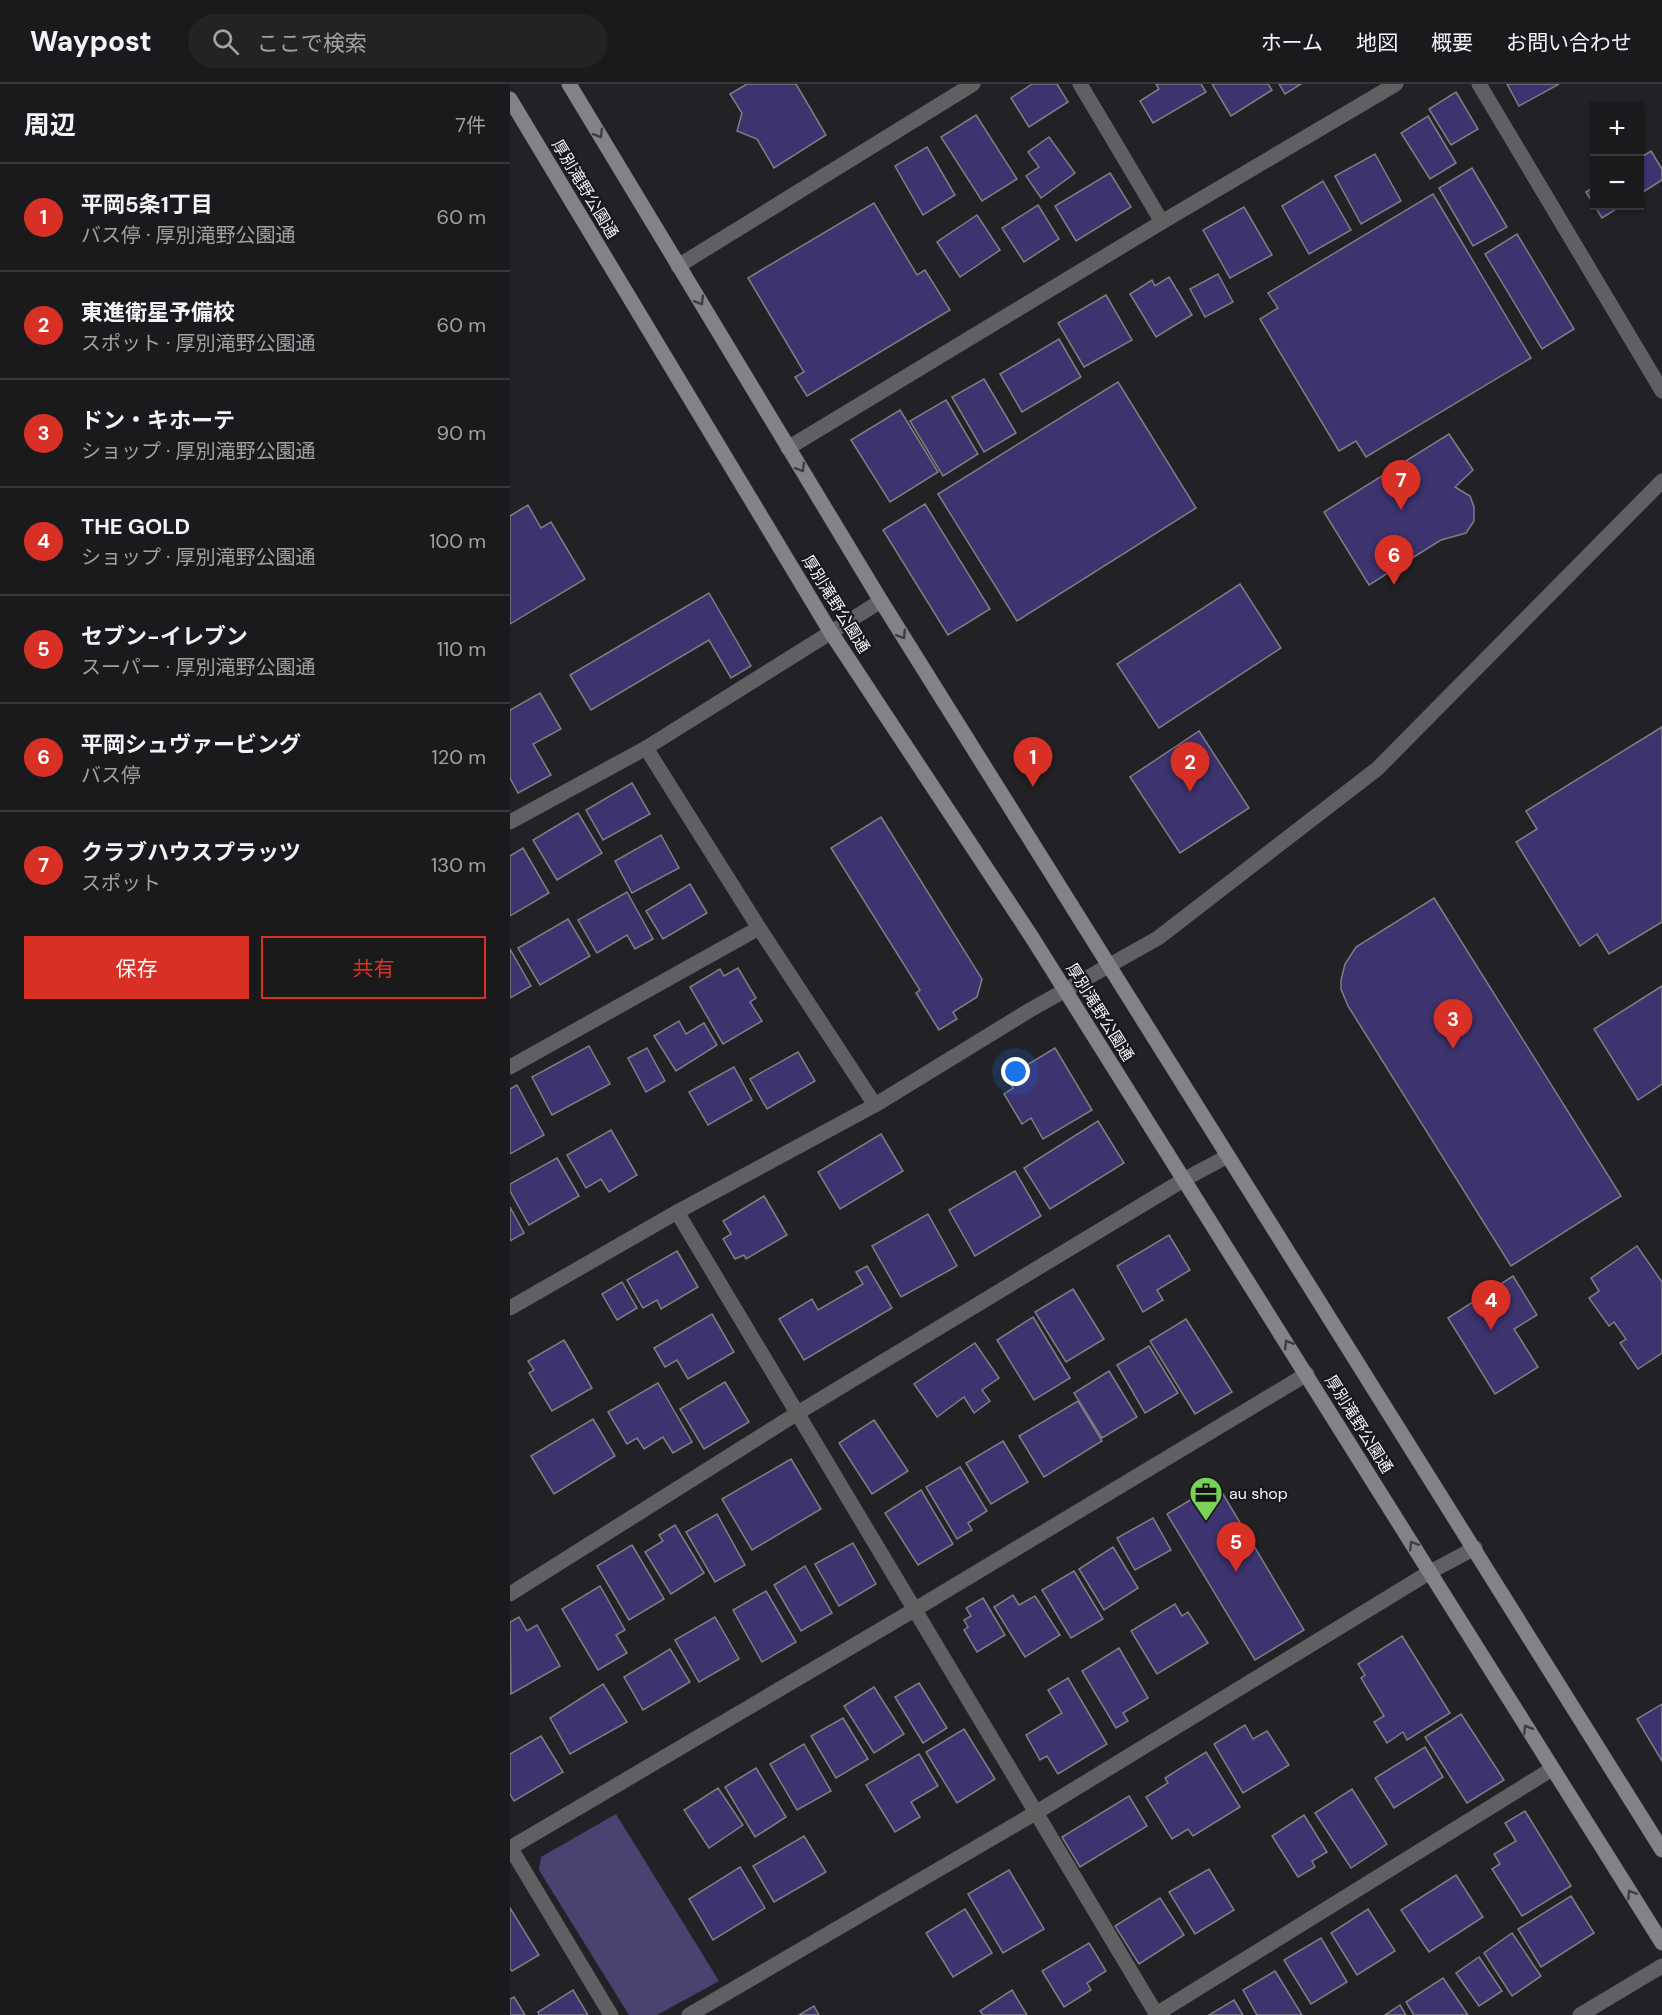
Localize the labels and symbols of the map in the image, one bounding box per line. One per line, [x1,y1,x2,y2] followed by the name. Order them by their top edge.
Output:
[592,128,604,138] one-way arrow
[547,136,623,242] street label: 厚別滝野公園通
[692,295,704,305] one-way arrow
[1382,460,1420,510] pin: 7
[793,462,805,472] one-way arrow
[1374,536,1414,585] pin: 6
[797,551,875,657] street label: 厚別滝野公園通
[895,629,907,639] one-way arrow
[1014,738,1052,787] pin: 1
[1170,742,1210,792] pin: 2
[1061,959,1139,1065] street label: 厚別滝野公園通
[1434,1000,1472,1049] pin: 3
[1001,1057,1030,1086] your location
[1472,1280,1510,1330] pin: 4
[1283,1340,1295,1350] one-way arrow
[1320,1371,1398,1477] street label: 厚別滝野公園通
[1188,1475,1224,1522] office icon: au shop
[1229,1483,1288,1504] place label: au shop
[1216,1522,1256,1572] pin: 5
[1409,1541,1421,1551] one-way arrow
[1522,1725,1534,1735] one-way arrow
[1626,1890,1638,1900] one-way arrow

